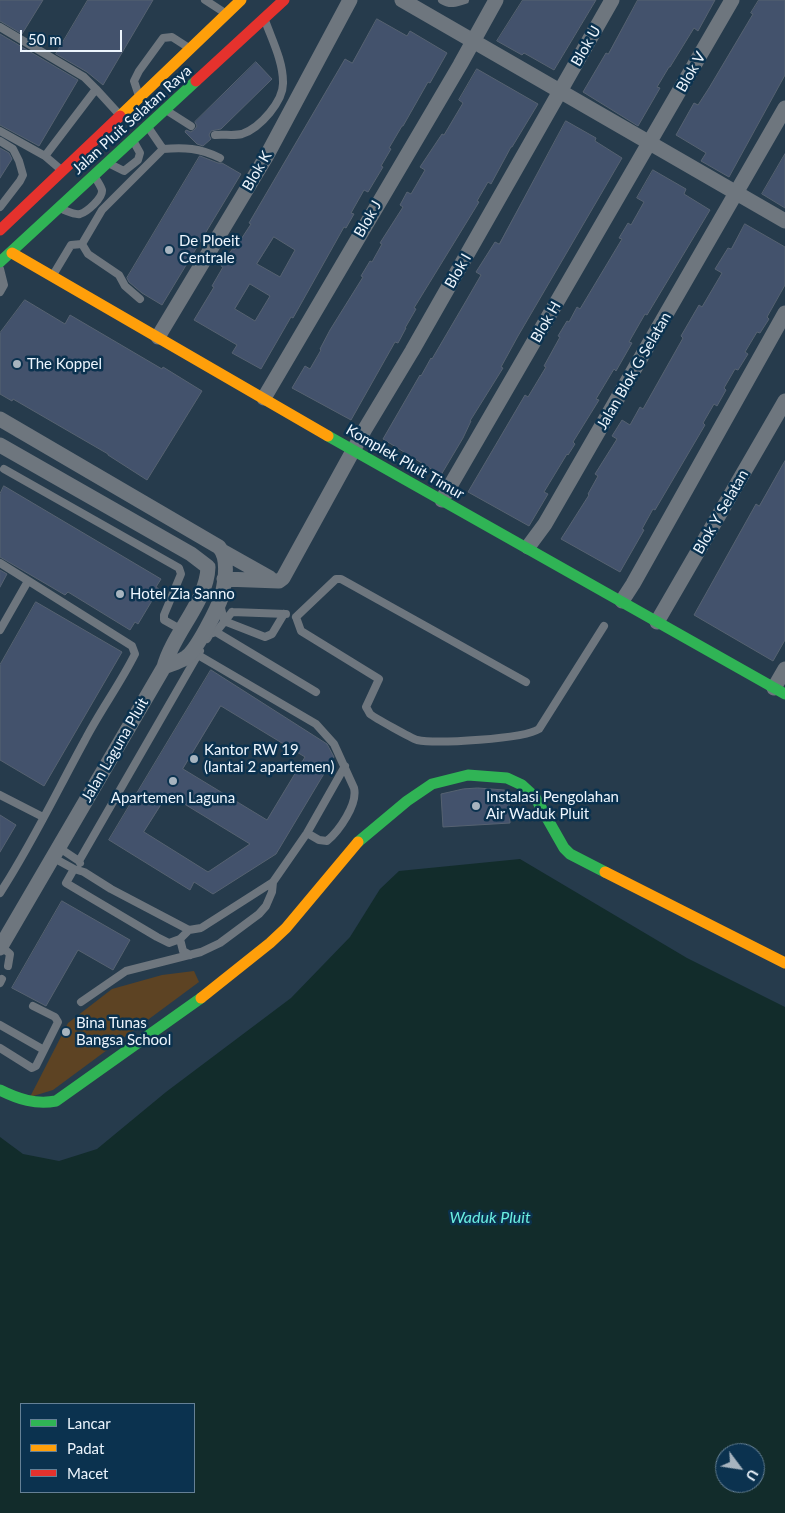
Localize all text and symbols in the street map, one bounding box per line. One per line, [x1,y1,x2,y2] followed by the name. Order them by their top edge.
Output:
[22,20,125,52] scale bar
[567,22,605,70] street label: Blok U
[28,30,62,48] text: 50 m
[672,49,710,95] street label: Blok V
[69,62,195,178] street label: Jalan Pluit Selatan Raya
[238,148,276,194] street label: Blok K
[350,197,386,241] street label: Blok J
[179,232,240,267] place label: De Ploeit Centrale
[163,244,175,256] marker: De Ploeit Centrale
[441,250,475,292] street label: Blok I
[527,298,565,346] street label: Blok H
[593,309,675,433] street label: Jalan Blok G Selatan
[27,355,102,373] place label: The Koppel
[11,358,23,370] marker: The Koppel
[343,421,467,503] street label: Komplek Pluit Timur
[690,467,752,557] street label: Blok Y Selatan
[130,585,235,603] place label: Hotel Zia Sanno
[114,588,126,600] marker: Hotel Zia Sanno
[78,695,152,805] street label: Jalan Laguna Pluit
[204,741,334,776] place label: Kantor RW 19 (lantai 2 apartemen)
[188,753,200,765] marker: Kantor RW 19 (lantai 2 apartemen)
[167,775,179,787] marker: Apartemen Laguna
[486,788,619,823] place label: Instalasi Pengolahan Air Waduk Pluit
[111,789,235,807] place label: Apartemen Laguna
[470,800,482,812] marker: Instalasi Pengolahan Air Waduk Pluit
[76,1014,171,1049] place label: Bina Tunas Bangsa School
[60,1026,72,1038] marker: Bina Tunas Bangsa School
[449,1208,531,1228] water label: Waduk Pluit
[20,1403,195,1493] legend
[67,1414,111,1432] text: Lancar
[67,1439,104,1457] text: Padat
[715,1443,765,1493] north arrow
[67,1464,108,1482] text: Macet
[742,1467,762,1484] text: U

